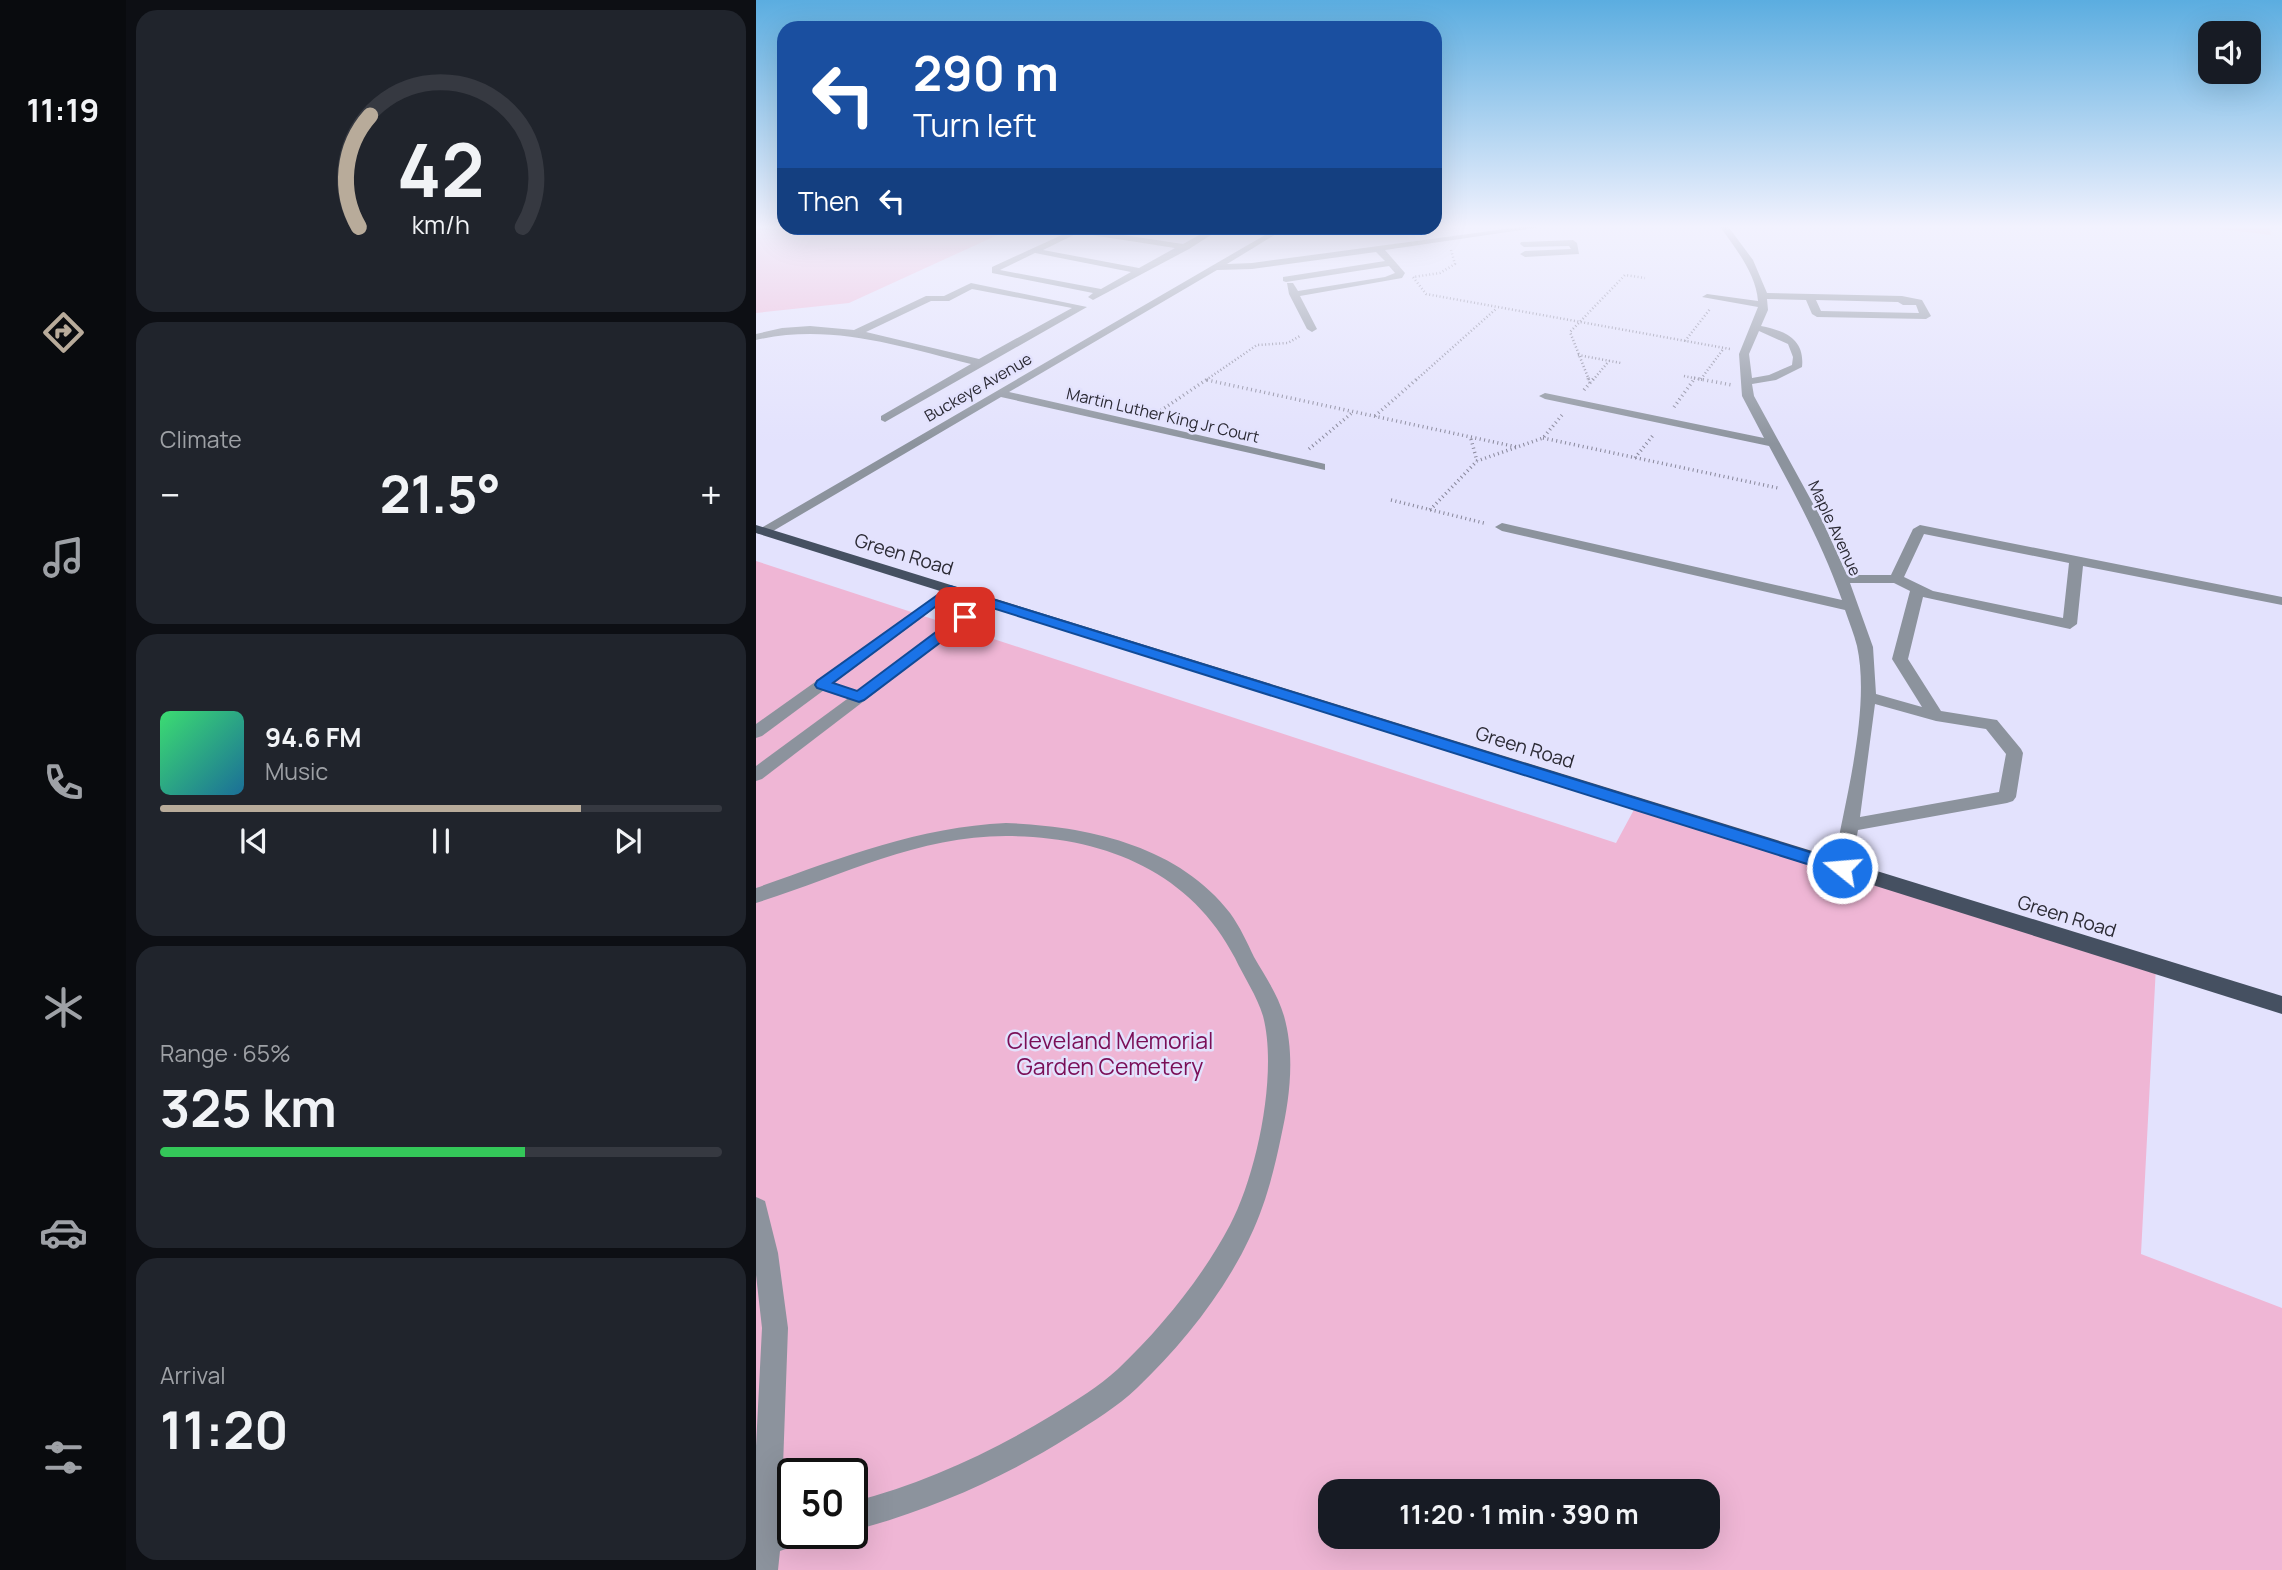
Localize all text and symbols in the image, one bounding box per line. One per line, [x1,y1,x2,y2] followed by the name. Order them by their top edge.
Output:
[2198,21,2261,84] map controls
[2198,21,2261,84] button: sound
[913,39,1059,106] text: 290 m
[798,49,889,140] icon: left
[27,88,99,132] text: 11:19
[913,103,1037,147] text: Turn left
[397,119,485,219] text: 42
[873,182,911,220] icon: left
[798,183,859,219] text: Then
[412,207,470,242] text: km/h
[39,308,88,357] icon: directions
[920,347,1036,427] street label: Buckeye Avenue
[1064,382,1262,448] street label: Martin Luther King Jr Court
[160,423,242,455] text: Climate
[380,458,501,529] text: 21.5°
[160,468,181,520] text: −
[700,468,722,520] text: +
[1803,477,1867,579] street label: Maple Avenue
[851,527,957,581] street label: Green Road
[39,533,88,582] icon: music
[935,587,995,647] pin
[946,598,984,636] icon: arrive
[265,719,362,755] text: 94.6 FM
[1472,720,1578,774] street label: Green Road
[265,755,328,787] text: Music
[39,758,88,807] icon: phone
[235,822,273,860] icon: previous
[422,822,460,860] icon: pause
[609,822,647,860] icon: next
[1805,831,1879,905] position arrow
[2014,889,2120,943] street label: Green Road
[39,983,88,1032] icon: climate
[1007,1024,1213,1082] park label: Cleveland Memorial Garden Cemetery
[160,1037,291,1069] text: Range · 65%
[160,1072,337,1143] text: 325 km
[39,1208,88,1257] icon: car
[160,1359,226,1391] text: Arrival
[160,1394,289,1465] text: 11:20
[39,1433,88,1482] icon: filters
[777,1458,868,1549] speed limit sign: 50
[1399,1496,1639,1532] text: 11:20 · 1 min · 390 m

